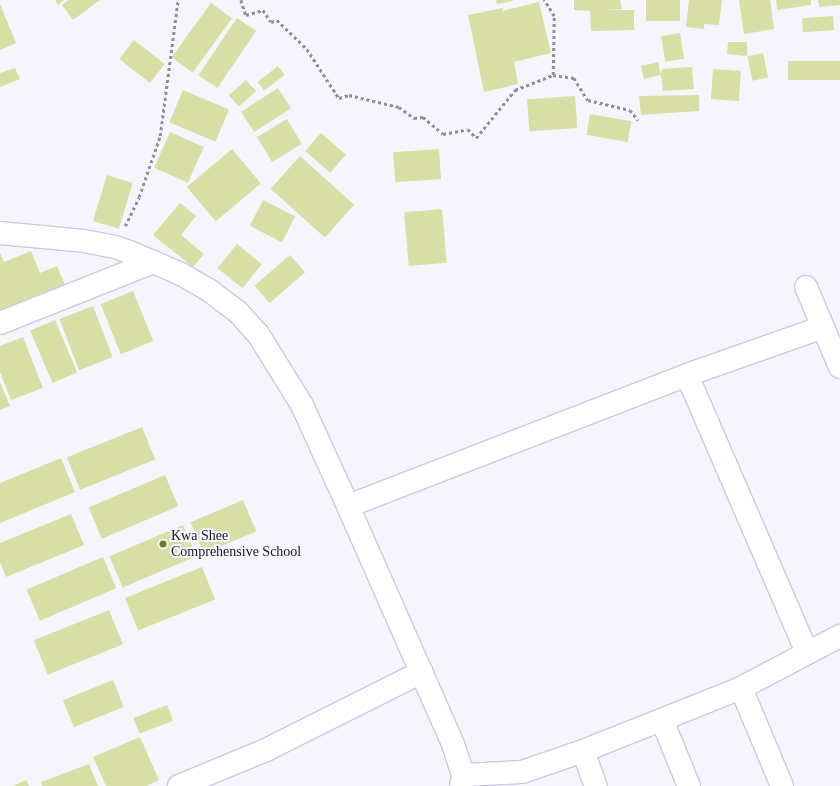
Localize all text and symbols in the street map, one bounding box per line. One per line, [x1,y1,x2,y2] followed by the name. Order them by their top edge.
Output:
[171,528,301,560] place label: Kwa Shee Comprehensive School
[158,539,168,549] marker: Kwa Shee Comprehensive School

